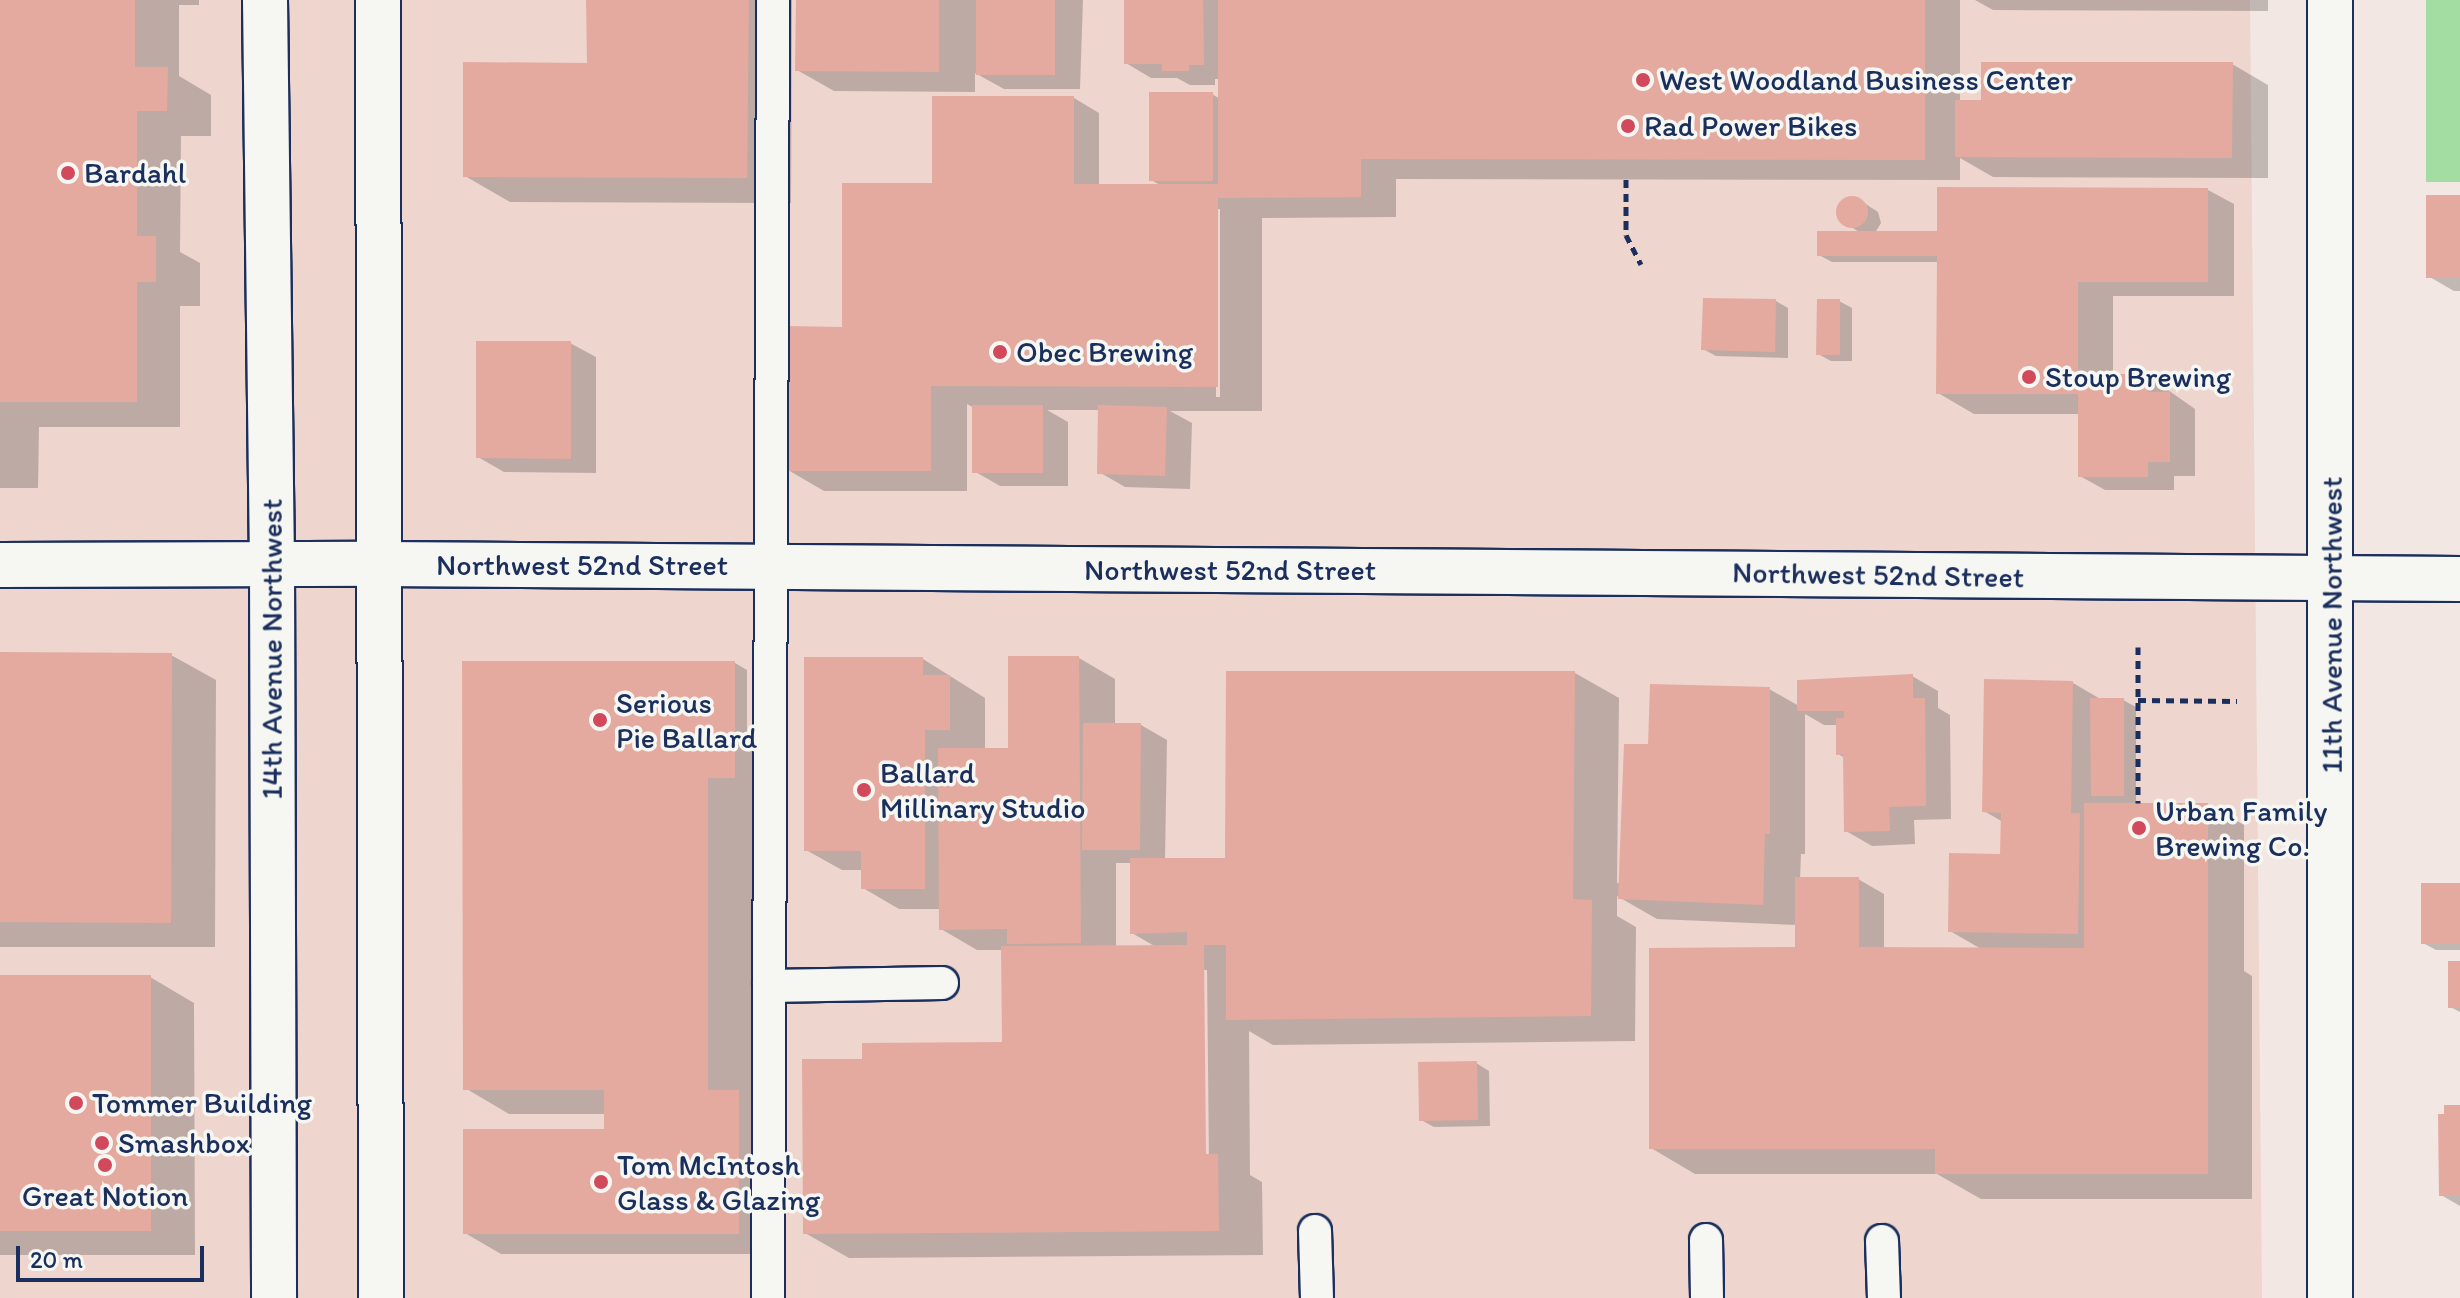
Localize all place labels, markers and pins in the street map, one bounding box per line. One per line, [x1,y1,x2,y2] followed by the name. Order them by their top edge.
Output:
[1659,62,2074,98] place label: West Woodland Business Center
[1634,71,1652,89] marker: West Woodland Business Center
[1644,108,1856,144] place label: Rad Power Bikes
[1619,117,1637,135] marker: Rad Power Bikes
[84,155,186,191] place label: Bardahl
[59,164,77,182] marker: Bardahl
[1016,334,1194,370] place label: Obec Brewing
[991,343,1009,361] marker: Obec Brewing
[2045,359,2233,395] place label: Stoup Brewing
[2020,368,2038,386] marker: Stoup Brewing
[616,685,757,756] place label: Serious Pie Ballard
[591,711,609,729] marker: Serious Pie Ballard
[880,755,1085,826] place label: Ballard Millinary Studio
[855,781,873,799] marker: Ballard Millinary Studio
[2155,793,2327,864] place label: Urban Family Brewing Co.
[2130,819,2148,837] marker: Urban Family Brewing Co.
[92,1085,312,1121] place label: Tommer Building
[67,1094,85,1112] marker: Tommer Building
[118,1125,250,1161] place label: Smashbox
[93,1134,111,1152] marker: Smashbox
[617,1147,820,1218] place label: Tom McIntosh Glass & Glazing
[96,1156,114,1174] marker: Great Notion
[592,1173,610,1191] marker: Tom McIntosh Glass & Glazing
[22,1178,188,1214] place label: Great Notion

